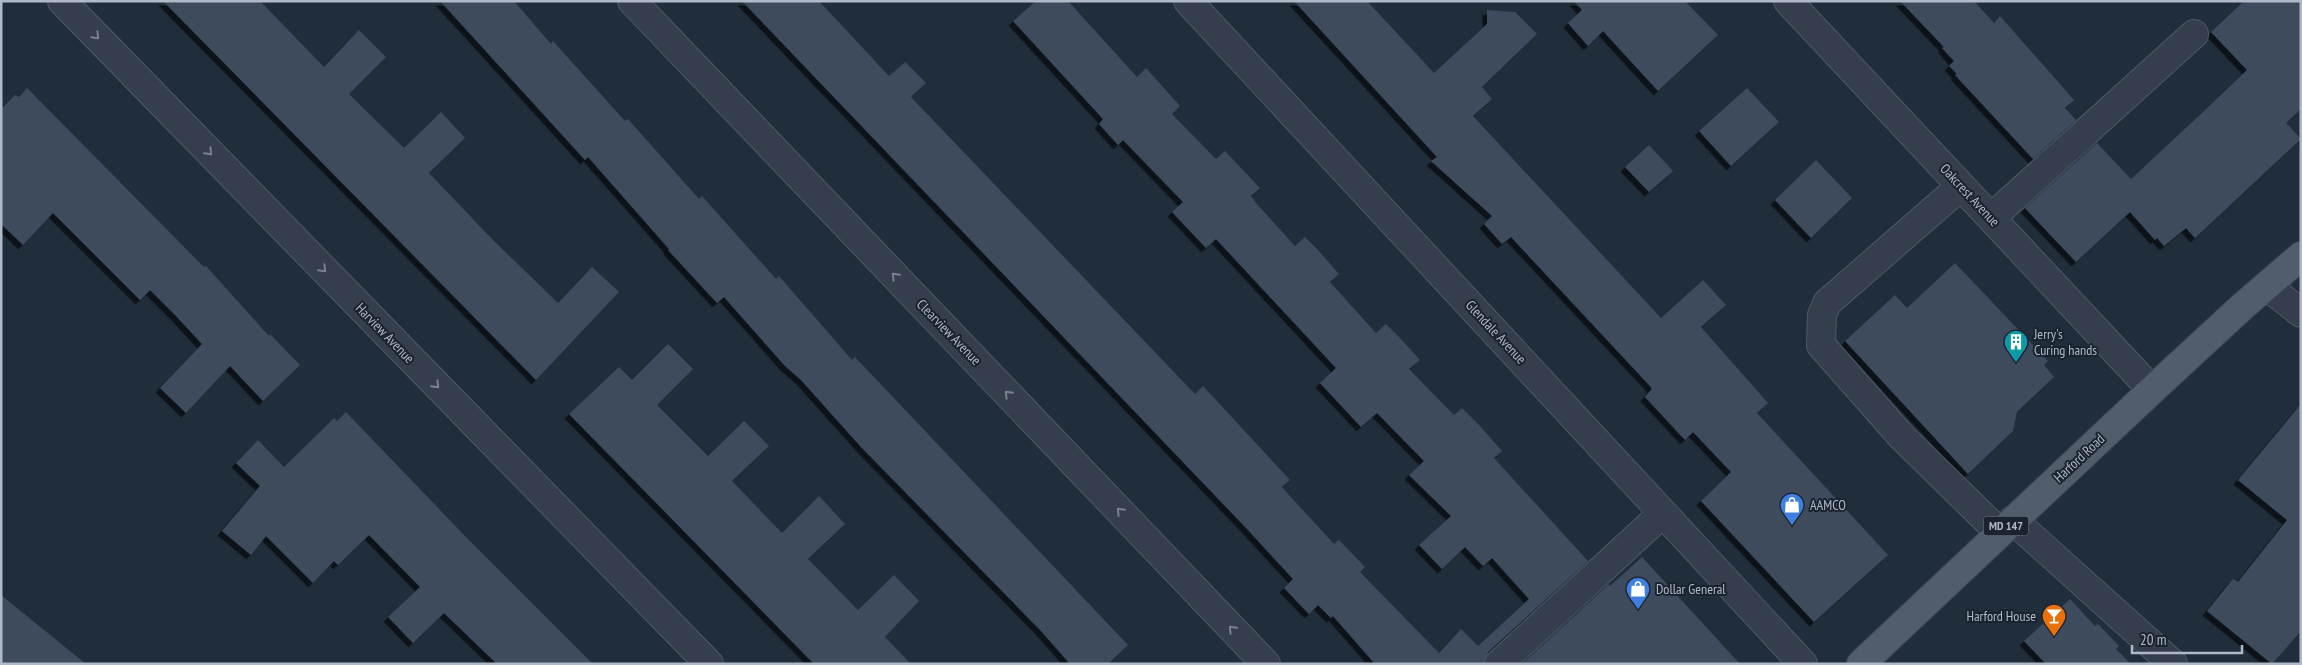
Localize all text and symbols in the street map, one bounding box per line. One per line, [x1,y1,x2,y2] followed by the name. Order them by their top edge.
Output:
[90,30,99,39] one-way arrow
[203,147,212,156] one-way arrow
[1936,160,2004,230] street label: Oakcrest Avenue
[317,263,326,272] one-way arrow
[892,273,901,282] one-way arrow
[913,295,985,369] street label: Clearview Avenue
[1462,296,1530,368] street label: Glendale Avenue
[352,299,418,367] street label: Harview Avenue
[2033,325,2097,359] place label: Jerry's Curing hands
[2003,329,2029,363] building icon: Jerry's Curing hands
[431,379,440,388] one-way arrow
[1004,390,1013,399] one-way arrow
[2050,430,2108,486] street label: Harford Road
[1779,492,1805,526] shop icon: AAMCO
[1810,496,1846,514] place label: AAMCO
[1117,508,1126,517] one-way arrow
[1984,516,2028,536] road number: MD 147
[1625,576,1651,610] shop icon: Dollar General
[1656,580,1726,598] place label: Dollar General
[2041,603,2067,637] bar icon: Harford House
[1967,607,2036,625] place label: Harford House
[2132,622,2242,654] scale bar
[1229,625,1238,634] one-way arrow
[2140,630,2166,649] text: 20 m

